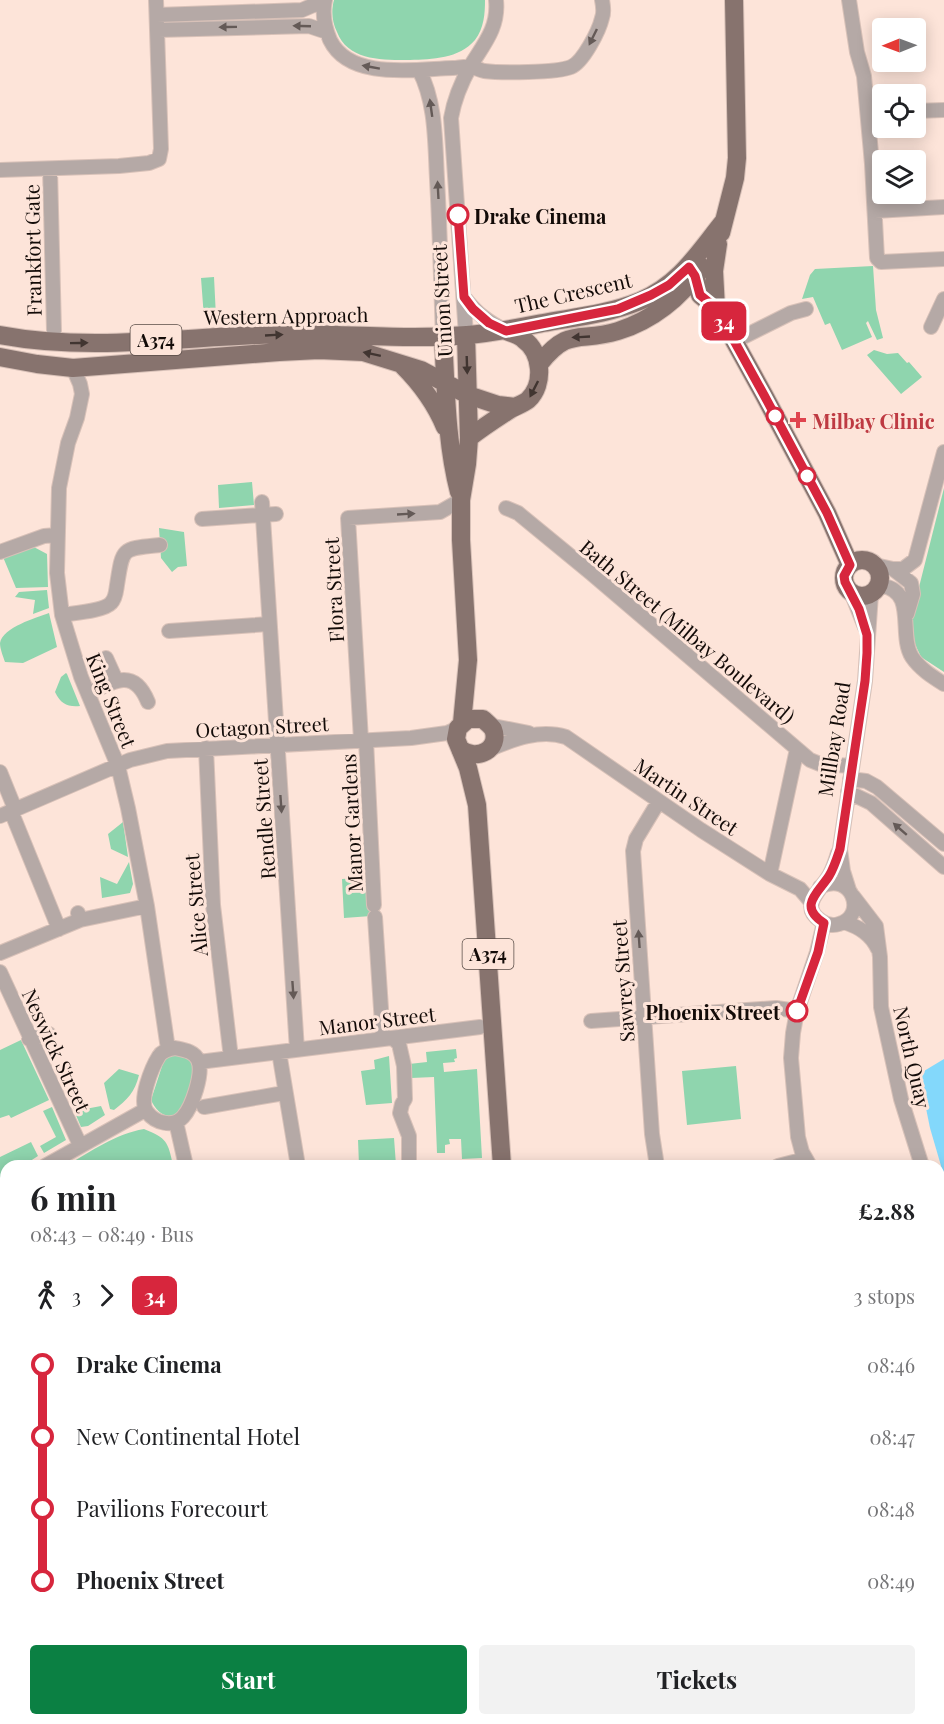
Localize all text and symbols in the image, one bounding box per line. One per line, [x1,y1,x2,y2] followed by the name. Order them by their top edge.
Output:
[872,18,926,72] north arrow
[872,18,926,204] map controls
[292,22,311,31] one-way arrow
[218,23,237,32] one-way arrow
[589,28,598,45] one-way arrow
[361,62,380,71] one-way arrow
[872,84,926,138] button: locate
[427,99,436,118] one-way arrow
[872,150,926,204] button: layers
[433,180,442,199] one-way arrow
[17,184,47,316] street label: Frankfort Gate
[474,202,607,229] place label: Drake Cinema
[447,204,469,226] marker: Drake Cinema
[425,243,457,358] street label: Union Street
[512,265,635,319] street label: The Crescent
[202,300,369,330] street label: Western Approach
[697,302,751,340] line badge: 34
[713,307,735,335] text: 34
[130,325,182,355] road number: A374
[264,330,283,339] one-way arrow
[572,332,591,341] one-way arrow
[69,338,88,348] one-way arrow
[362,349,381,358] one-way arrow
[462,355,471,374] one-way arrow
[529,380,539,398] one-way arrow
[766,407,784,425] unlabelled marker
[812,407,935,434] place label: Milbay Clinic
[789,411,807,429] marker: Milbay Clinic
[798,467,816,485] unlabelled marker
[397,510,416,519] one-way arrow
[575,533,801,729] street label: Bath Street (Milbay Boulevard)
[317,536,349,643] street label: Flora Street
[81,649,144,752] street label: King Street
[811,679,855,798] street label: Millbay Road
[195,709,330,743] street label: Octagon Street
[630,751,745,841] street label: Martin Street
[334,753,368,893] street label: Manor Gardens
[245,757,281,880] street label: Rendle Street
[277,794,286,813] one-way arrow
[893,823,908,836] one-way arrow
[177,852,213,958] street label: Alice Street
[604,918,640,1043] street label: Sawrey Street
[634,930,644,949] one-way arrow
[462,939,514,969] road number: A374
[288,981,298,1000] one-way arrow
[17,984,98,1117] street label: Neswick Street
[645,998,781,1025] place label: Phoenix Street
[317,999,438,1041] street label: Manor Street
[786,1000,808,1022] marker: Phoenix Street
[888,1003,938,1111] street label: North Quay
[30,1175,117,1219] text: 6 min
[858,1196,915,1226] text: £2.88
[30,1220,194,1247] text: 08:43 – 08:49 · Bus
[30,1279,63,1312] icon: walk
[90,1279,123,1312] icon: forward
[144,1281,165,1309] text: 34
[72,1282,81,1309] text: 3
[853,1282,915,1309] text: 3 stops
[76,1349,222,1379] text: Drake Cinema
[867,1351,915,1378] text: 08:46
[76,1421,300,1451] text: New Continental Hotel
[870,1423,915,1450] text: 08:47
[76,1493,268,1523] text: Pavilions Forecourt
[867,1495,915,1522] text: 08:48
[76,1565,224,1595] text: Phoenix Street
[867,1567,915,1594] text: 08:49
[30,1645,467,1714] button: Start
[479,1645,915,1714] button: Tickets

